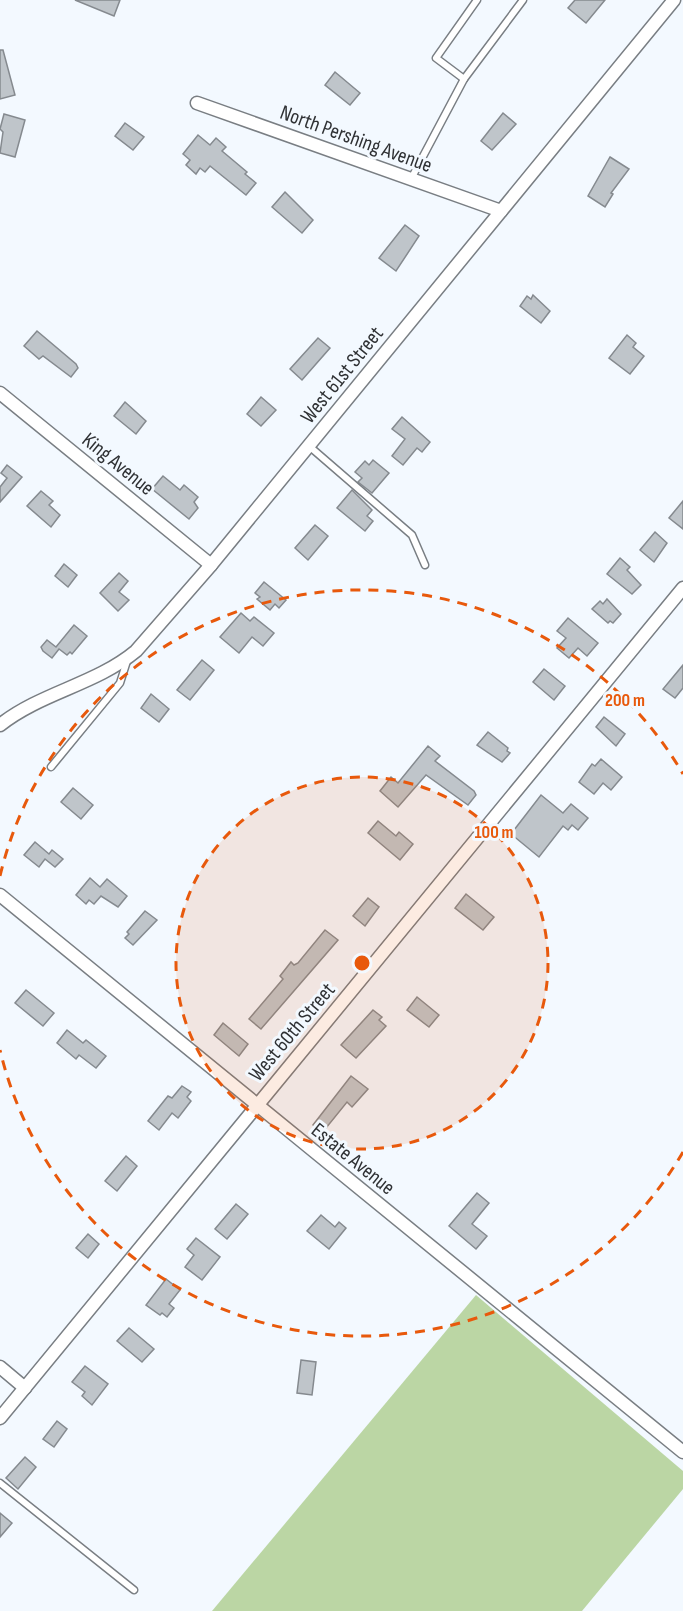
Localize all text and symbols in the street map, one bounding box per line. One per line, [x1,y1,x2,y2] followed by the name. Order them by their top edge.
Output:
[277,100,435,178] street label: North Pershing Avenue
[295,322,389,428] street label: West 61st Street
[77,427,159,501] street label: King Avenue
[605,690,645,711] text: 200 m
[475,822,514,843] text: 100 m
[352,953,372,973] centre of rings
[244,978,340,1086] street label: West 60th Street
[306,1118,400,1200] street label: Estate Avenue

